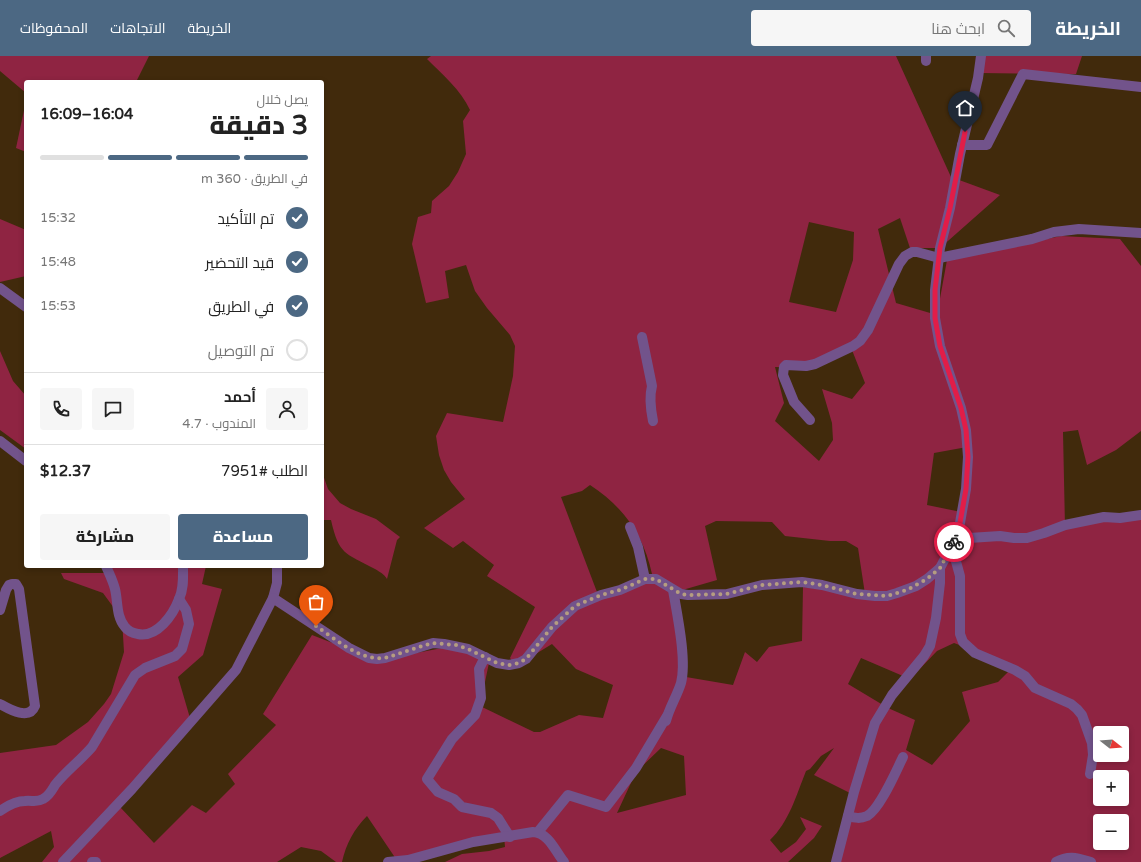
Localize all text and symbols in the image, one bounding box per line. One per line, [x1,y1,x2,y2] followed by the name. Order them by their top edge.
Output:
[751,10,1031,46] search box
[995,17,1017,39] icon: search
[1055,18,1121,40] text: الخريطة
[20,20,88,37] text: المحفوظات
[110,20,166,37] text: الاتجاهات
[188,20,231,37] text: الخريطة
[931,20,985,38] text: ابحث هنا
[948,91,982,132] pin
[256,92,308,108] text: يصل خلال
[954,97,976,119] icon: home
[40,105,133,123] text: 16:04–16:09
[209,110,308,141] text: 3 دقيقة
[201,171,308,187] text: في الطريق · 360 m
[286,207,308,229] icon: check
[40,210,76,226] text: 15:32
[217,210,274,228] text: تم التأكيد
[286,251,308,273] icon: check
[40,254,76,270] text: 15:48
[205,254,274,272] text: قيد التحضير
[286,295,308,317] icon: check
[40,298,76,314] text: 15:53
[208,298,274,316] text: في الطريق
[208,342,274,360] text: تم التوصيل
[40,388,82,430] button: phone
[92,388,134,430] button: chat
[224,388,256,406] text: أحمد
[266,388,308,430] button: person
[182,416,256,432] text: المندوب · 4.7
[40,462,91,480] text: $12.37
[221,462,308,480] text: الطلب #7951
[40,514,170,560] button: مشاركة
[178,514,308,560] button: مساعدة
[934,522,974,562] courier
[943,531,965,553] icon: bike
[299,585,333,626] pin
[305,591,327,613] icon: bag
[1093,726,1129,762] north arrow
[1093,726,1129,850] map controls
[1093,770,1129,806] button: +
[1093,814,1129,850] button: −

